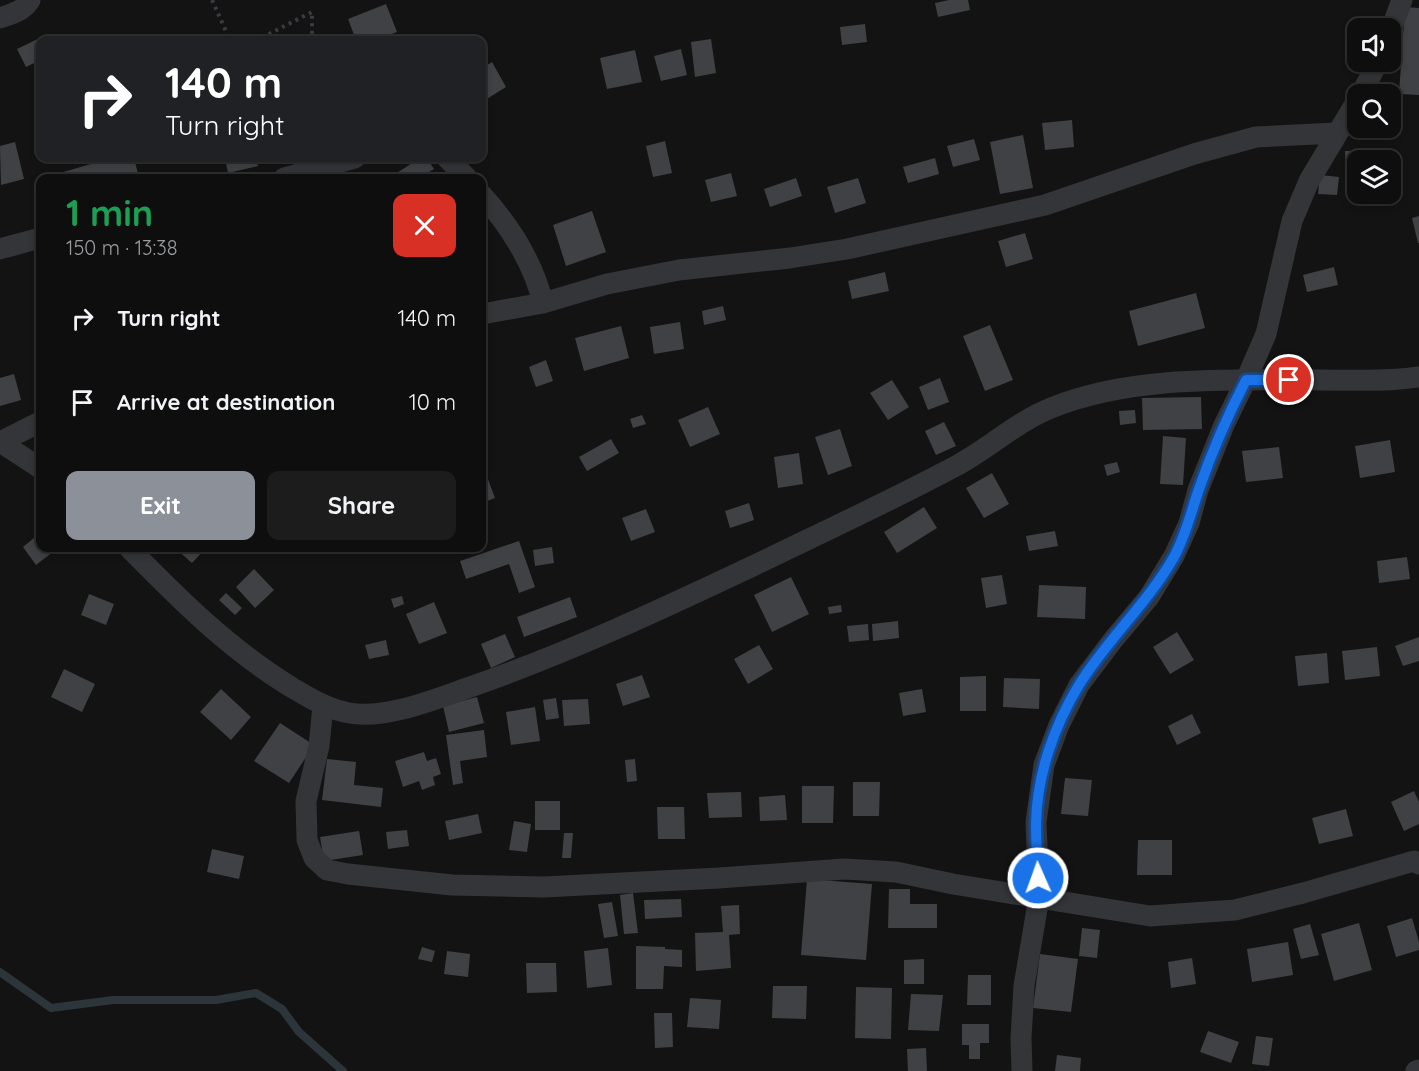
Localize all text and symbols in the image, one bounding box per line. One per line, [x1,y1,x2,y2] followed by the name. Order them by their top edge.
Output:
[1347,18,1401,204] map controls
[1347,18,1401,72] button: sound
[165,56,282,109] text: 140 m
[66,60,144,138] icon: right
[1347,84,1401,138] button: search
[165,108,284,142] text: Turn right
[1347,150,1401,204] button: layers
[66,190,153,235] text: 1 min
[393,194,456,257] button: close
[66,235,178,260] text: 150 m · 13:38
[66,302,99,335] icon: right
[117,304,221,332] text: Turn right
[397,304,456,332] text: 140 m
[1263,354,1314,405] pin
[1272,363,1305,396] icon: arrive
[66,386,99,419] icon: arrive
[117,388,335,416] text: Arrive at destination
[409,388,456,416] text: 10 m
[66,471,255,540] button: Exit
[267,471,456,540] button: Share
[1006,846,1070,910] position arrow

